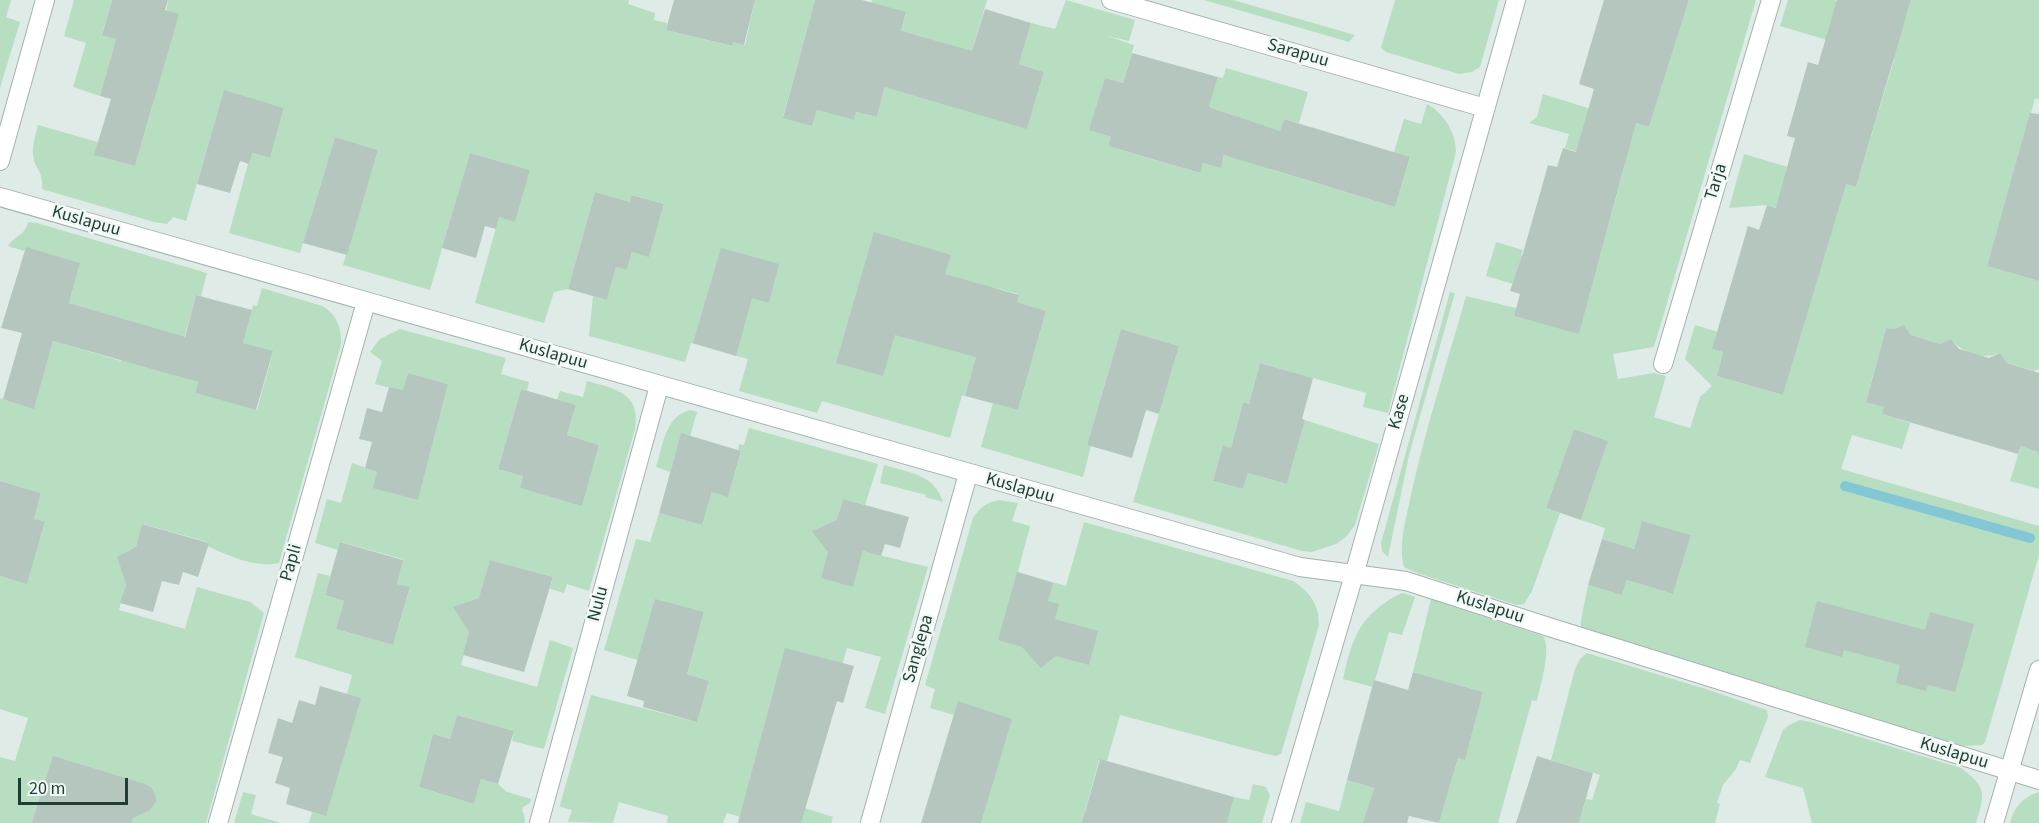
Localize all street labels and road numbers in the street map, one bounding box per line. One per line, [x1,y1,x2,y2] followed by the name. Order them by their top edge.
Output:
[1265,35,1331,73] street label: Sarapuu
[1701,161,1733,203] street label: Tarja
[49,202,123,242] street label: Kuslapuu
[516,335,590,375] street label: Kuslapuu
[1385,392,1415,432] street label: Kase
[983,469,1057,509] street label: Kuslapuu
[276,542,308,584] street label: Papli
[584,584,614,624] street label: Nulu
[1453,587,1527,629] street label: Kuslapuu
[899,612,939,686] street label: Sanglepa
[1917,733,1991,775] street label: Kuslapuu

